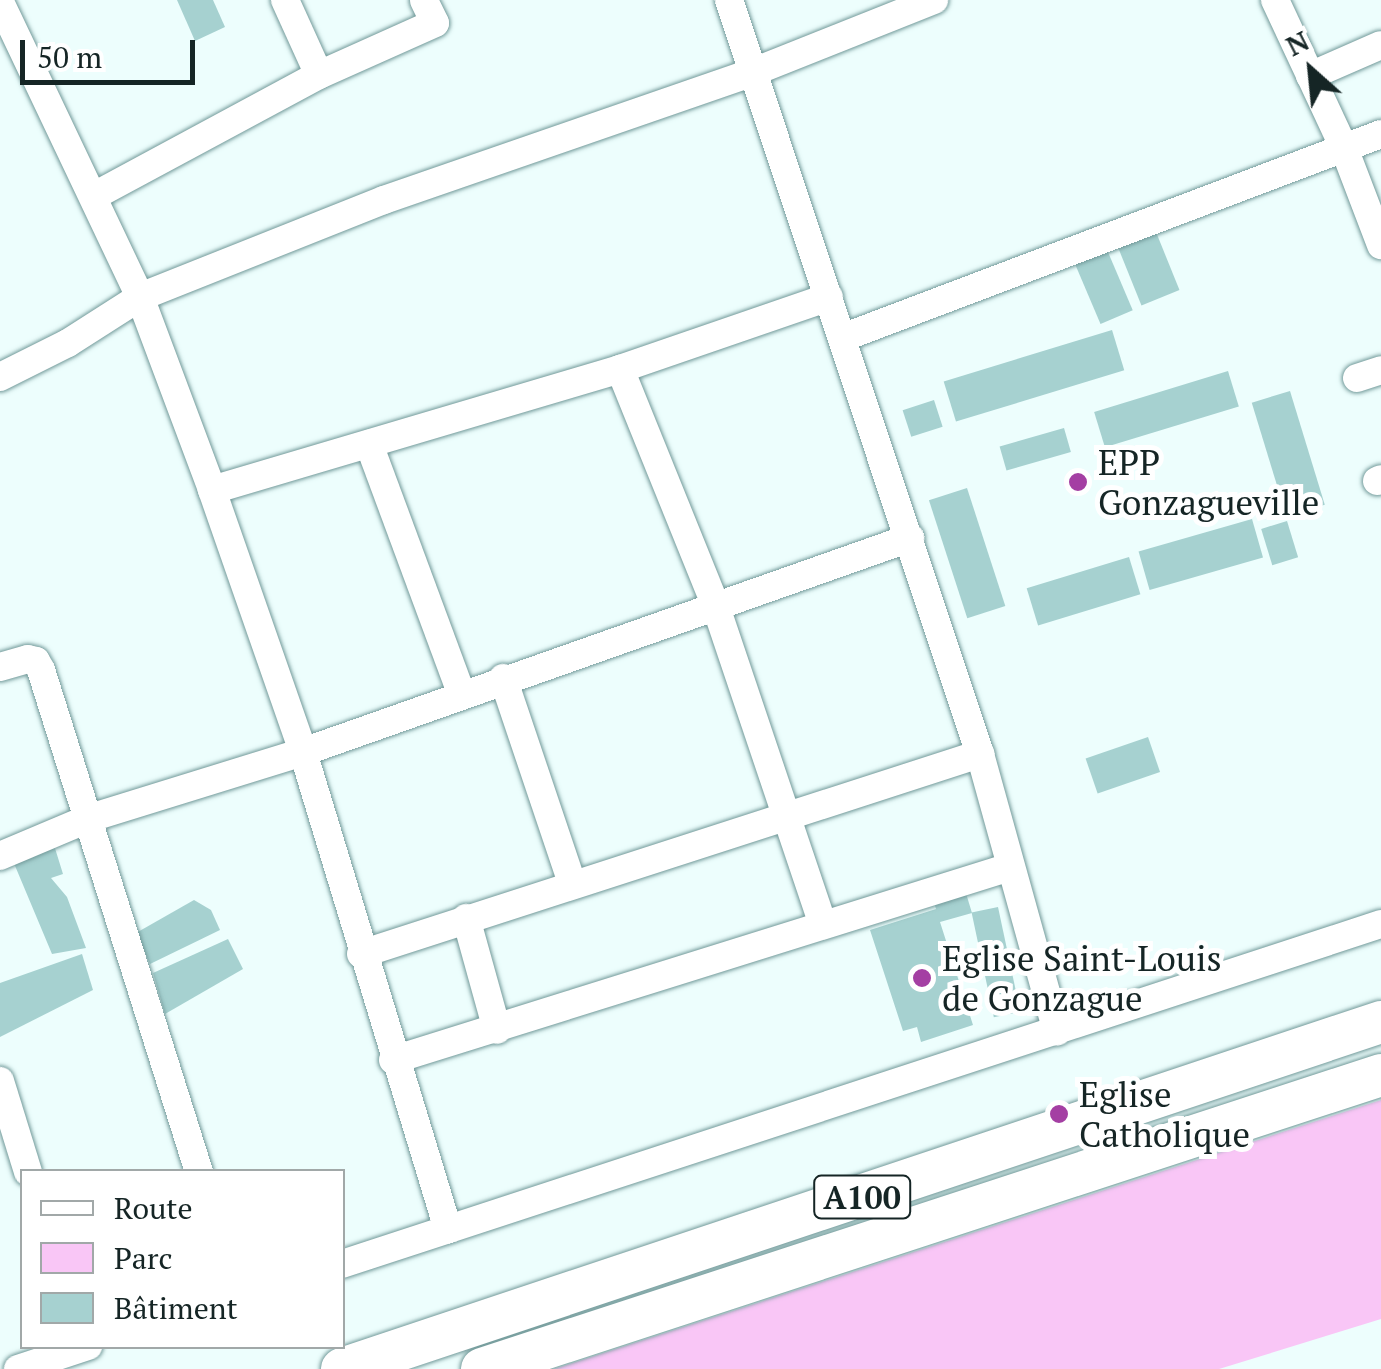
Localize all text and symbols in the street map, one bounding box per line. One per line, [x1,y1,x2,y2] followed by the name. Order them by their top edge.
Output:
[25,20,200,82] scale bar
[1261,20,1361,120] north arrow
[1279,22,1315,64] text: N
[37,37,102,77] text: 50 m
[1098,441,1319,523] place label: EPP Gonzagueville
[1067,471,1089,493] marker: EPP Gonzagueville
[942,937,1222,1019] place label: Eglise Saint-Louis de Gonzague
[911,967,933,989] marker: Eglise Saint-Louis de Gonzague
[1079,1073,1250,1155] place label: Eglise Catholique
[1048,1103,1070,1125] marker: Eglise Catholique
[20,1169,345,1349] legend
[812,1170,912,1224] road number: A100
[114,1188,193,1228] text: Route
[114,1238,173,1278] text: Parc
[114,1288,238,1328] text: Bâtiment

